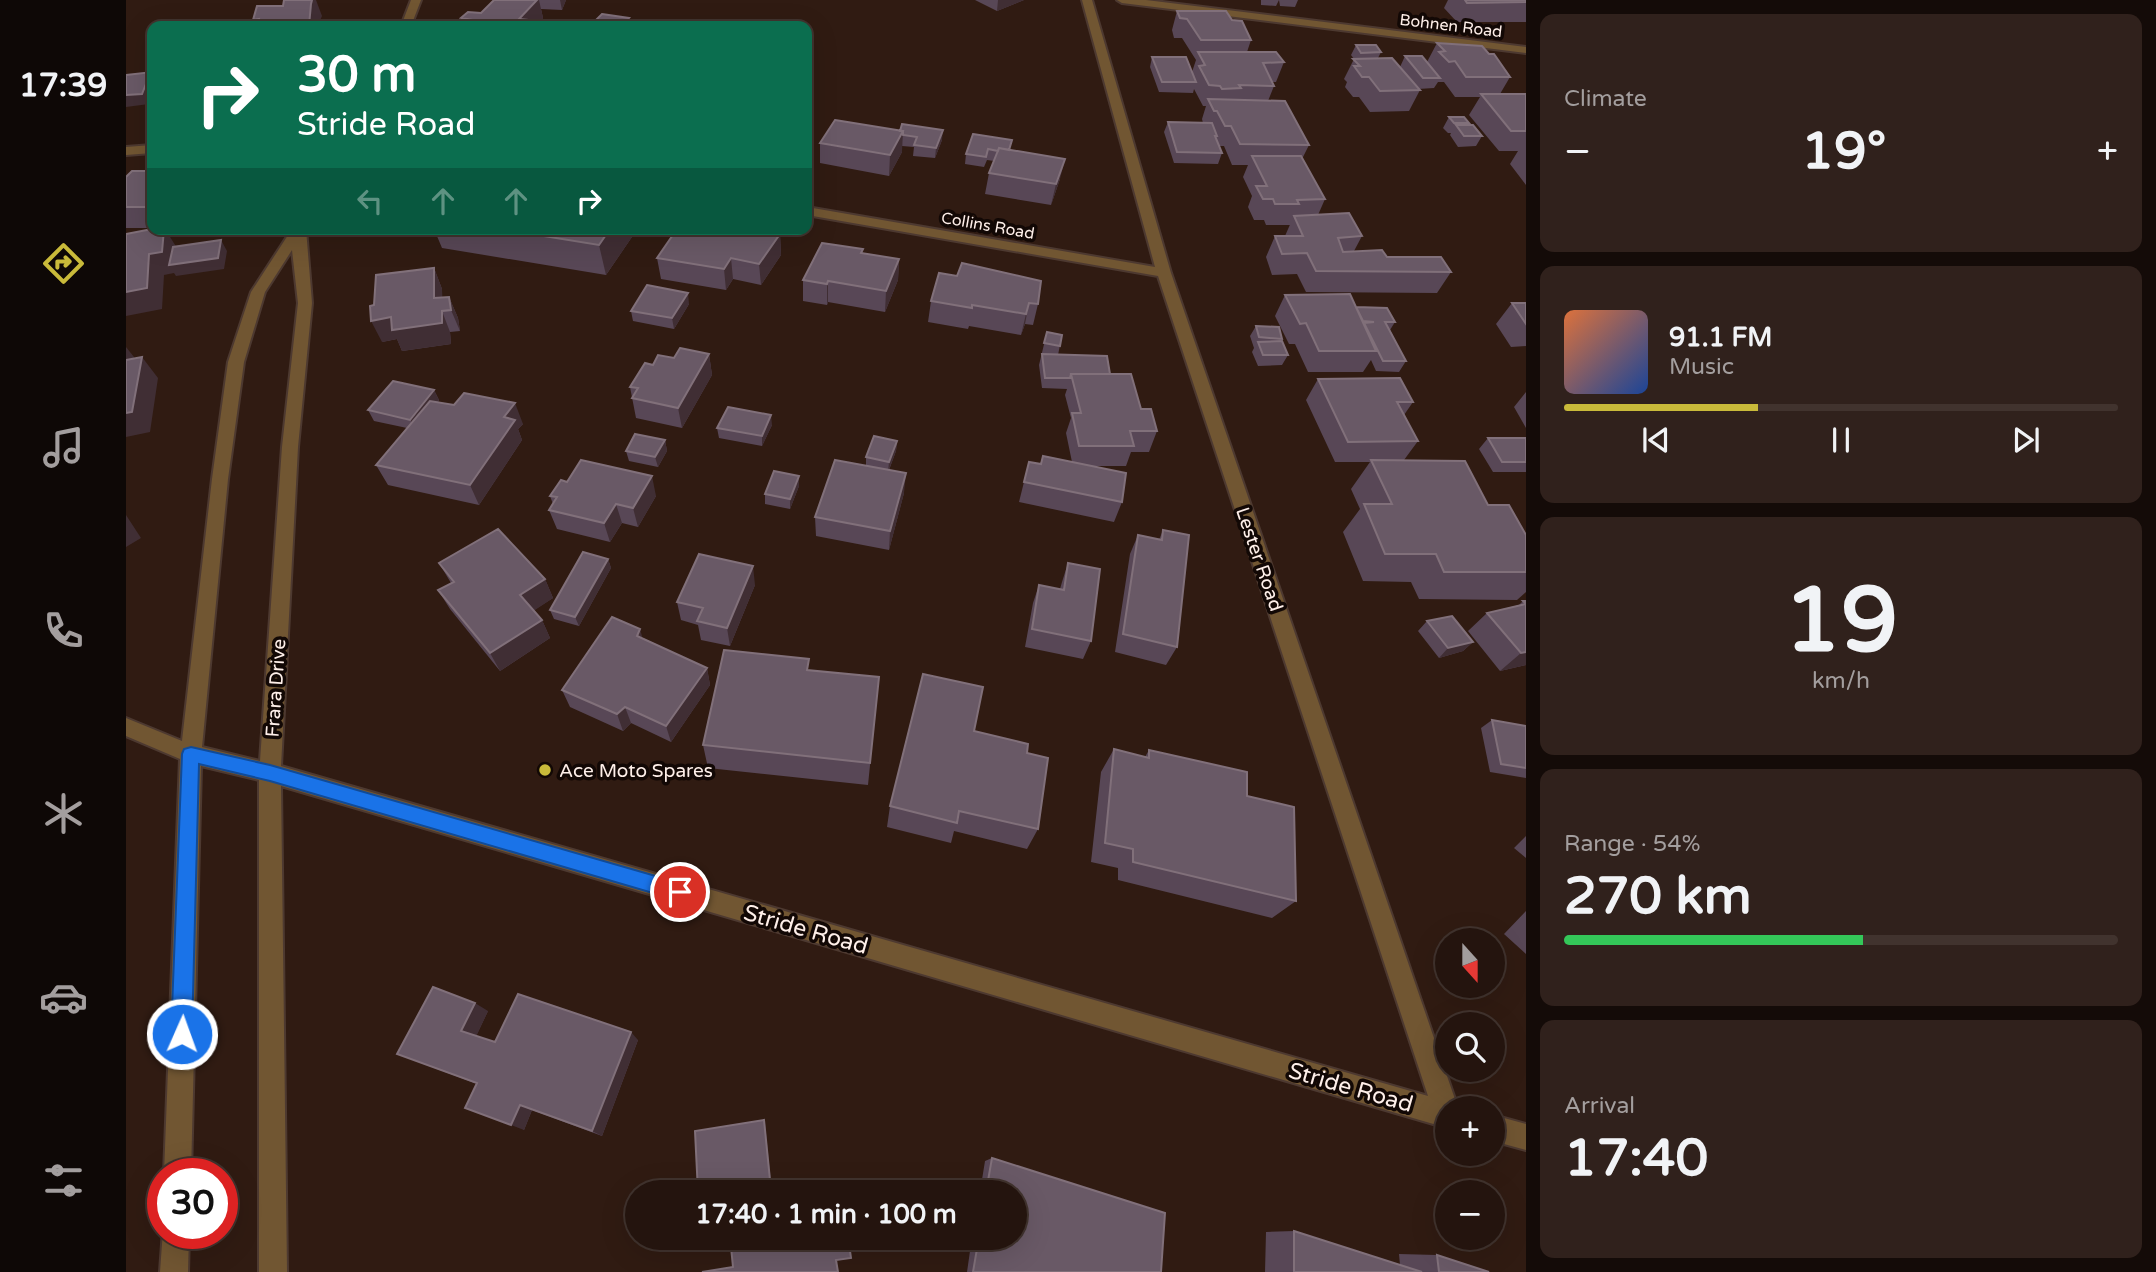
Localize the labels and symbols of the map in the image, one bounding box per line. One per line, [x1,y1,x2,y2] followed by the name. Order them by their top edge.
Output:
[1398,10,1503,42] street label: Bohnen Road
[940,208,1036,244] street label: Collins Road
[1231,504,1287,614] street label: Lester Road
[262,638,290,738] street label: Frara Drive
[559,760,713,782] place label: Ace Moto Spares
[537,762,553,778] marker: Ace Moto Spares
[650,862,710,922] pin
[740,899,871,961] street label: Stride Road
[1435,928,1505,998] north arrow
[145,997,219,1071] position arrow
[1285,1057,1416,1119] street label: Stride Road
[147,1158,238,1249] speed limit sign: 30

